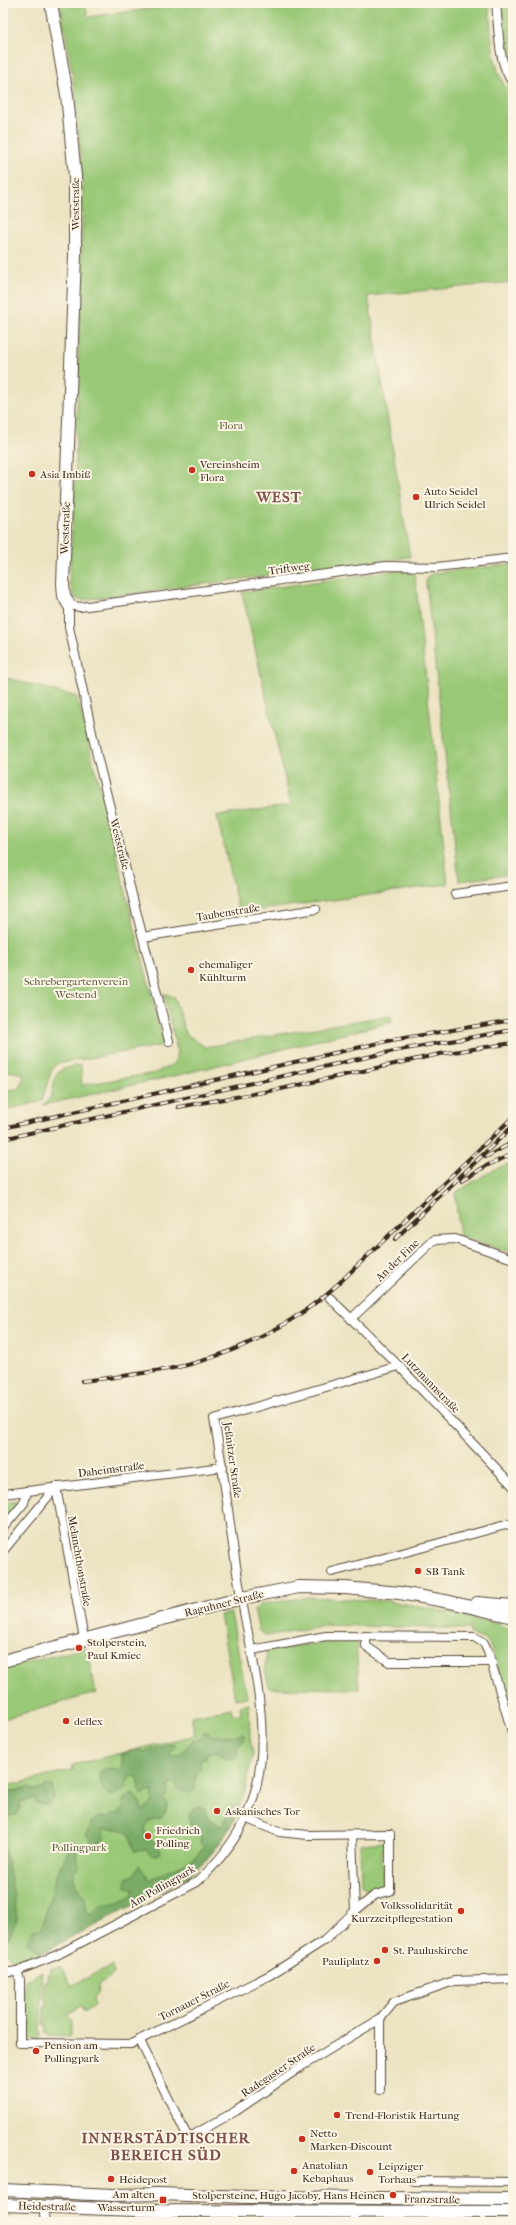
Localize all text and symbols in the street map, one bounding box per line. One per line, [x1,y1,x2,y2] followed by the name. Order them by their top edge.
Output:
[69,177,82,231] street label: Weststraße
[219,419,244,432] park label: Flora
[199,458,260,484] place label: Vereinsheim Flora
[187,465,197,475] marker: Vereinsheim Flora
[39,468,90,481] place label: Asia Imbiß
[27,469,37,479] marker: Asia Imbiß
[423,485,486,511] place label: Auto Seidel Ulrich Seidel
[255,488,302,506] district label: WEST
[411,492,421,502] marker: Auto Seidel Ulrich Seidel
[58,501,73,556] street label: Weststraße
[268,559,311,578] street label: Triftweg
[107,816,132,872] street label: Weststraße
[195,901,262,924] street label: Taubenstraße
[199,958,253,984] place label: ehemaliger Kühlturm
[186,965,196,975] marker: ehemaliger Kühlturm
[24,975,129,1001] park label: Schrebergartenverein Westend
[372,1236,422,1285] street label: An der Fine
[399,1351,463,1416] street label: Lutzmannstraße
[221,1420,244,1500] street label: Jeßnitzer Straße
[77,1459,145,1480] street label: Daheimstraße
[65,1515,94,1608] street label: Melanchthonstraße
[426,1565,465,1578] place label: SB Tank
[413,1566,423,1576] marker: SB Tank
[183,1587,266,1620] street label: Raguhner Straße
[87,1636,147,1662] place label: Stolperstein, Paul Kmiec
[74,1643,84,1653] marker: Stolperstein, Paul Kmiec
[74,1715,103,1728] place label: deflex
[61,1716,71,1726] marker: deflex
[224,1805,300,1818] place label: Askanisches Tor
[212,1806,222,1816] marker: Askanisches Tor
[156,1824,201,1850] place label: Friedrich Polling
[143,1831,153,1841] marker: Friedrich Polling
[51,1841,107,1854] park label: Pollingpark
[126,1862,198,1911] street label: Am Pollingpark
[351,1899,454,1925] place label: Volkssolidarität Kurzzeitpflegestation
[456,1906,466,1916] marker: Volkssolidarität Kurzzeitpflegestation
[393,1944,469,1957] place label: St. Pauluskirche
[380,1945,390,1955] marker: St. Pauluskirche
[322,1955,369,1968] place label: Pauliplatz
[372,1956,382,1966] marker: Pauliplatz
[157,1977,232,2024] street label: Tornauer Straße
[44,2039,100,2065] place label: Pension am Pollingpark
[239,2040,318,2100] street label: Radegaster Straße
[31,2046,41,2056] marker: Pension am Pollingpark
[345,2109,460,2122] place label: Trend-Floristik Hartung
[332,2110,342,2120] marker: Trend-Floristik Hartung
[310,2127,392,2153] place label: Netto Marken-Discount
[81,2129,251,2164] district label: INNERSTÄDTISCHER BEREICH SÜD
[297,2134,307,2144] marker: Netto Marken-Discount
[301,2159,353,2185] place label: Anatolian Kebaphaus
[378,2160,424,2186] place label: Leipziger Torhaus
[289,2166,299,2176] marker: Anatolian Kebaphaus
[365,2167,375,2177] marker: Leipziger Torhaus
[119,2173,167,2186] place label: Heidepost
[106,2174,116,2184] marker: Heidepost
[97,2188,156,2214] place label: Am alten Wasserturm
[192,2189,386,2202] place label: Stolpersteine, Hugo Jacoby, Hans Heinen
[388,2190,398,2200] marker: Stolpersteine, Hugo Jacoby, Hans Heinen
[404,2193,461,2206] street label: Franzstraße
[158,2195,168,2205] marker: Am alten Wasserturm
[18,2199,77,2214] street label: Heidestraße

